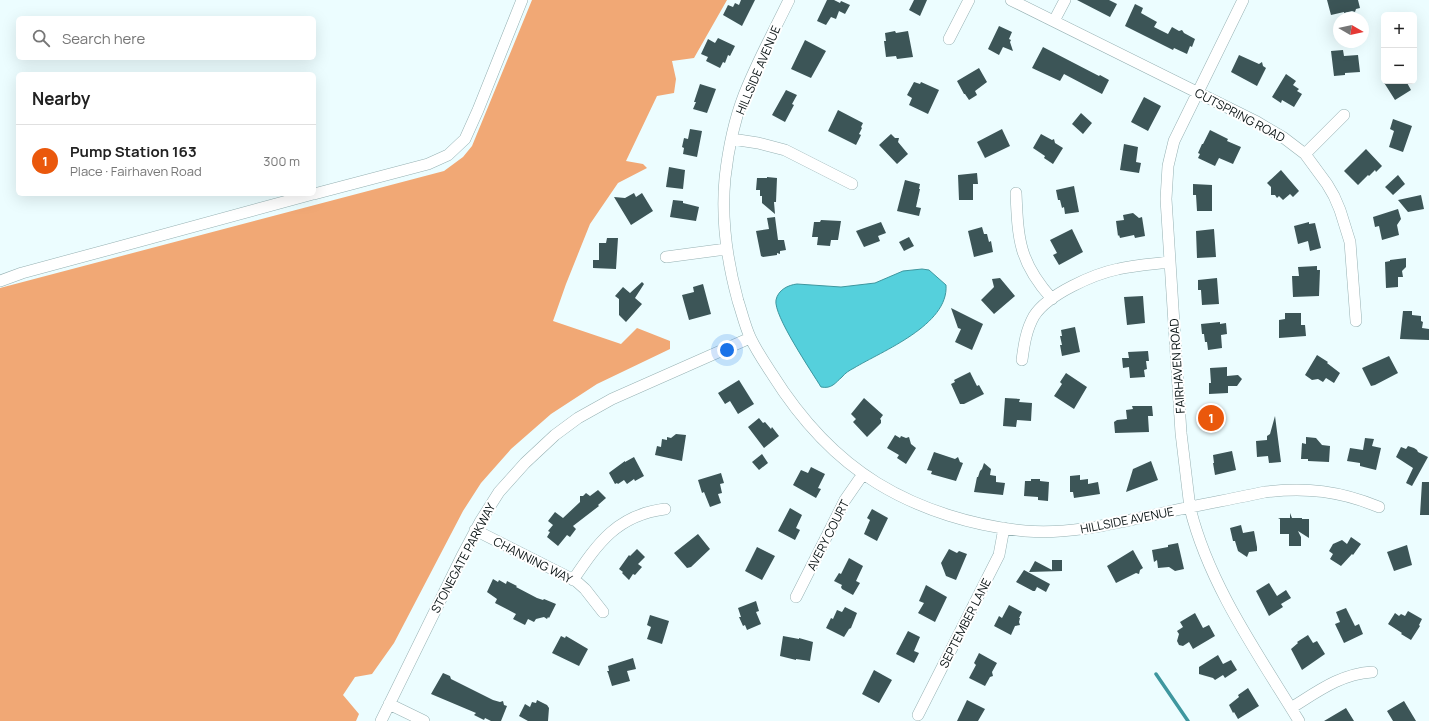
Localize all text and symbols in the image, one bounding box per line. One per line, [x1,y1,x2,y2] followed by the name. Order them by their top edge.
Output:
[1333,12,1369,48] north arrow
[1381,12,1417,84] map controls
[1381,12,1417,48] button: +
[16,16,316,60] search box
[732,23,784,117] street label: HILLSIDE AVENUE
[30,27,52,49] icon: search
[62,28,145,49] text: Search here
[1381,48,1417,84] button: −
[1192,84,1288,146] street label: CUTSPRING ROAD
[32,87,90,110] text: Nearby
[70,141,197,162] text: Pump Station 163
[42,152,48,170] text: 1
[263,152,300,170] text: 300 m
[70,162,202,180] text: Place · Fairhaven Road
[1165,318,1189,414] street label: FAIRHAVEN ROAD
[717,340,737,360] your location
[1198,403,1224,433] pin: 1
[803,496,853,573] street label: AVERY COURT
[427,500,499,616] street label: STONEGATE PARKWAY
[1079,503,1175,537] street label: HILLSIDE AVENUE
[491,533,576,587] street label: CHANNING WAY
[935,575,995,671] street label: SEPTEMBER LANE

